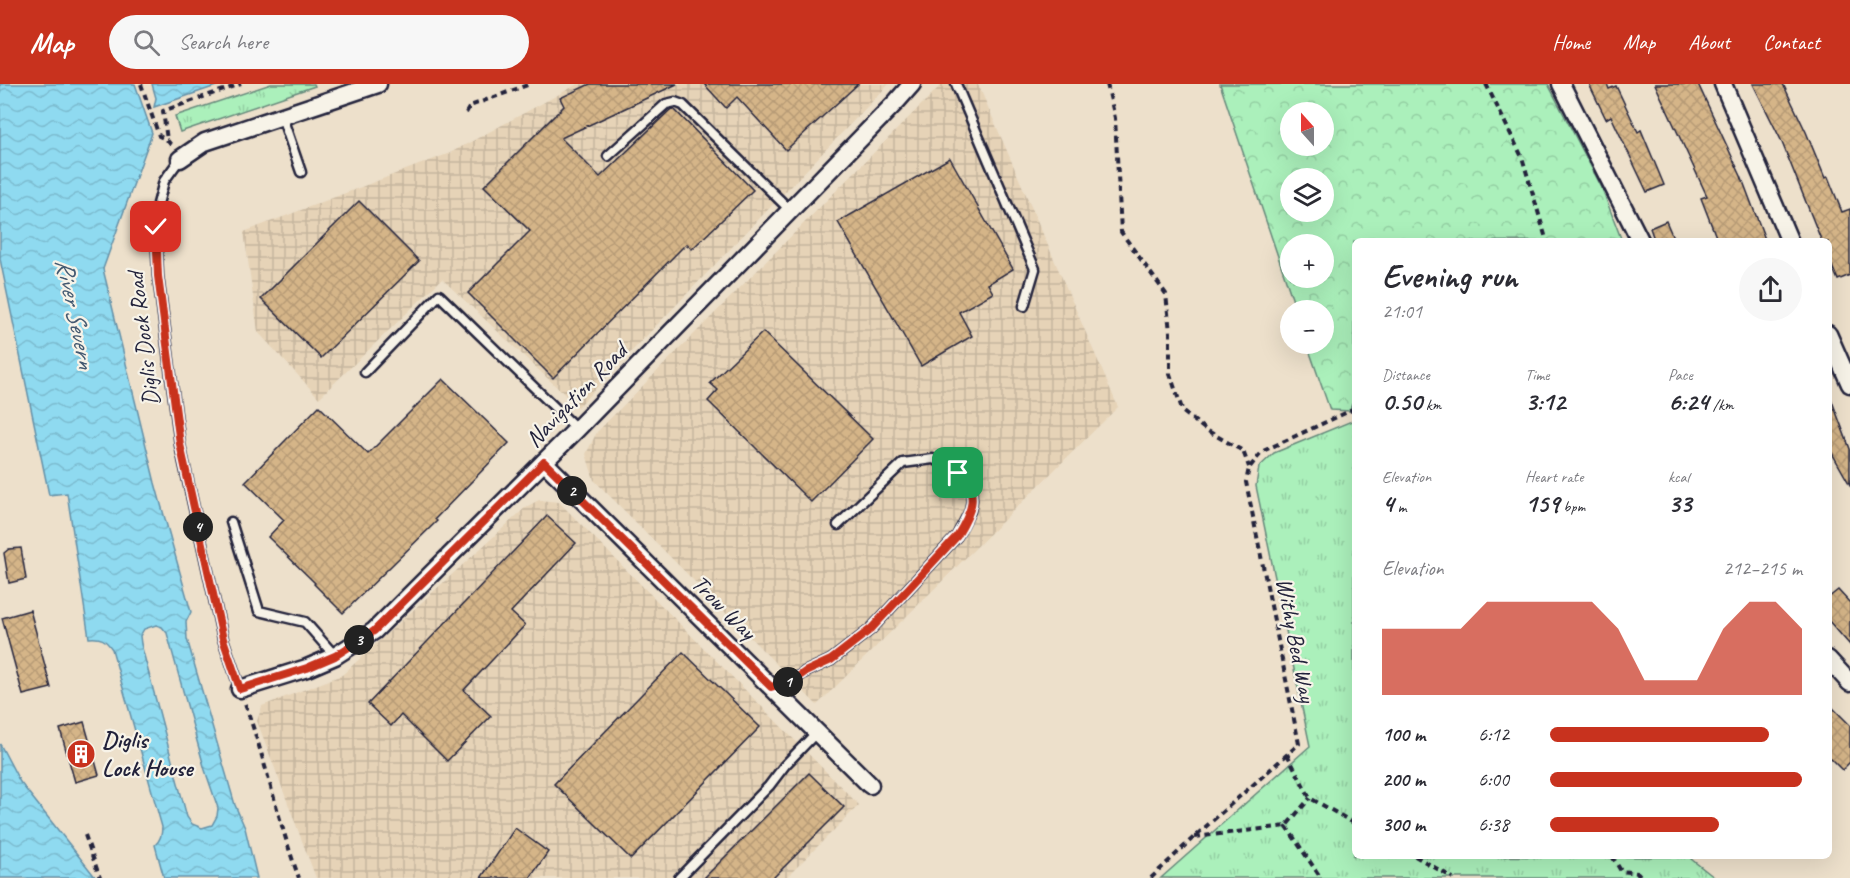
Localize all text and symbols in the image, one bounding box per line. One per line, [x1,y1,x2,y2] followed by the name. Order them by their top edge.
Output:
[109,15,529,69] search box
[30,25,73,60] text: Map
[130,26,163,59] icon: search
[178,28,268,56] text: Search here
[1552,29,1590,55] text: Home
[1623,29,1655,55] text: Map
[1688,29,1730,55] text: About
[1763,29,1820,55] text: Contact
[1280,102,1334,156] north arrow
[1280,102,1334,354] map controls
[1280,168,1334,222] button: layers
[130,201,181,252] pin
[139,210,172,243] icon: check
[1280,234,1334,288] button: +
[48,255,104,373] water label: River Severn
[1382,255,1517,297] text: Evening run
[1739,258,1802,321] button: share
[119,267,166,408] street label: Diglis Dock Road
[1382,299,1422,324] text: 21:01
[1280,300,1334,354] button: −
[519,334,636,454] street label: Navigation Road
[1382,365,1430,385] text: Distance
[1525,365,1549,385] text: Time
[1668,365,1693,385] text: Pace
[1382,385,1422,418] text: 0.50
[1525,385,1565,418] text: 3:12
[1668,385,1709,418] text: 6:24
[1422,395,1441,415] text: km
[1709,395,1734,415] text: /km
[932,447,983,498] pin
[941,456,974,489] icon: arrive
[1382,467,1431,487] text: Elevation
[1525,467,1583,487] text: Heart rate
[1668,467,1689,487] text: kcal
[557,476,587,506] pin: 2
[568,481,576,501] text: 2
[1382,487,1394,520] text: 4
[1525,487,1559,520] text: 159
[1668,487,1691,520] text: 33
[1394,497,1407,517] text: m
[1559,497,1585,517] text: bpm
[183,512,213,542] pin: 4
[194,517,202,537] text: 4
[1382,556,1444,581] text: Elevation
[1723,556,1802,581] text: 212–215 m
[685,568,764,647] street label: Trow Way
[1269,575,1323,706] street label: Withy Bed Way
[344,625,374,655] pin: 3
[355,630,363,650] text: 3
[773,667,803,697] pin: 1
[784,672,792,692] text: 1
[1382,722,1425,747] text: 100 m
[1478,722,1509,747] text: 6:12
[102,725,194,783] place label: Diglis Lock House
[65,738,97,770] building icon: Diglis Lock House
[1382,767,1425,792] text: 200 m
[1478,767,1509,792] text: 6:00
[1382,812,1425,837] text: 300 m
[1478,812,1509,837] text: 6:38

